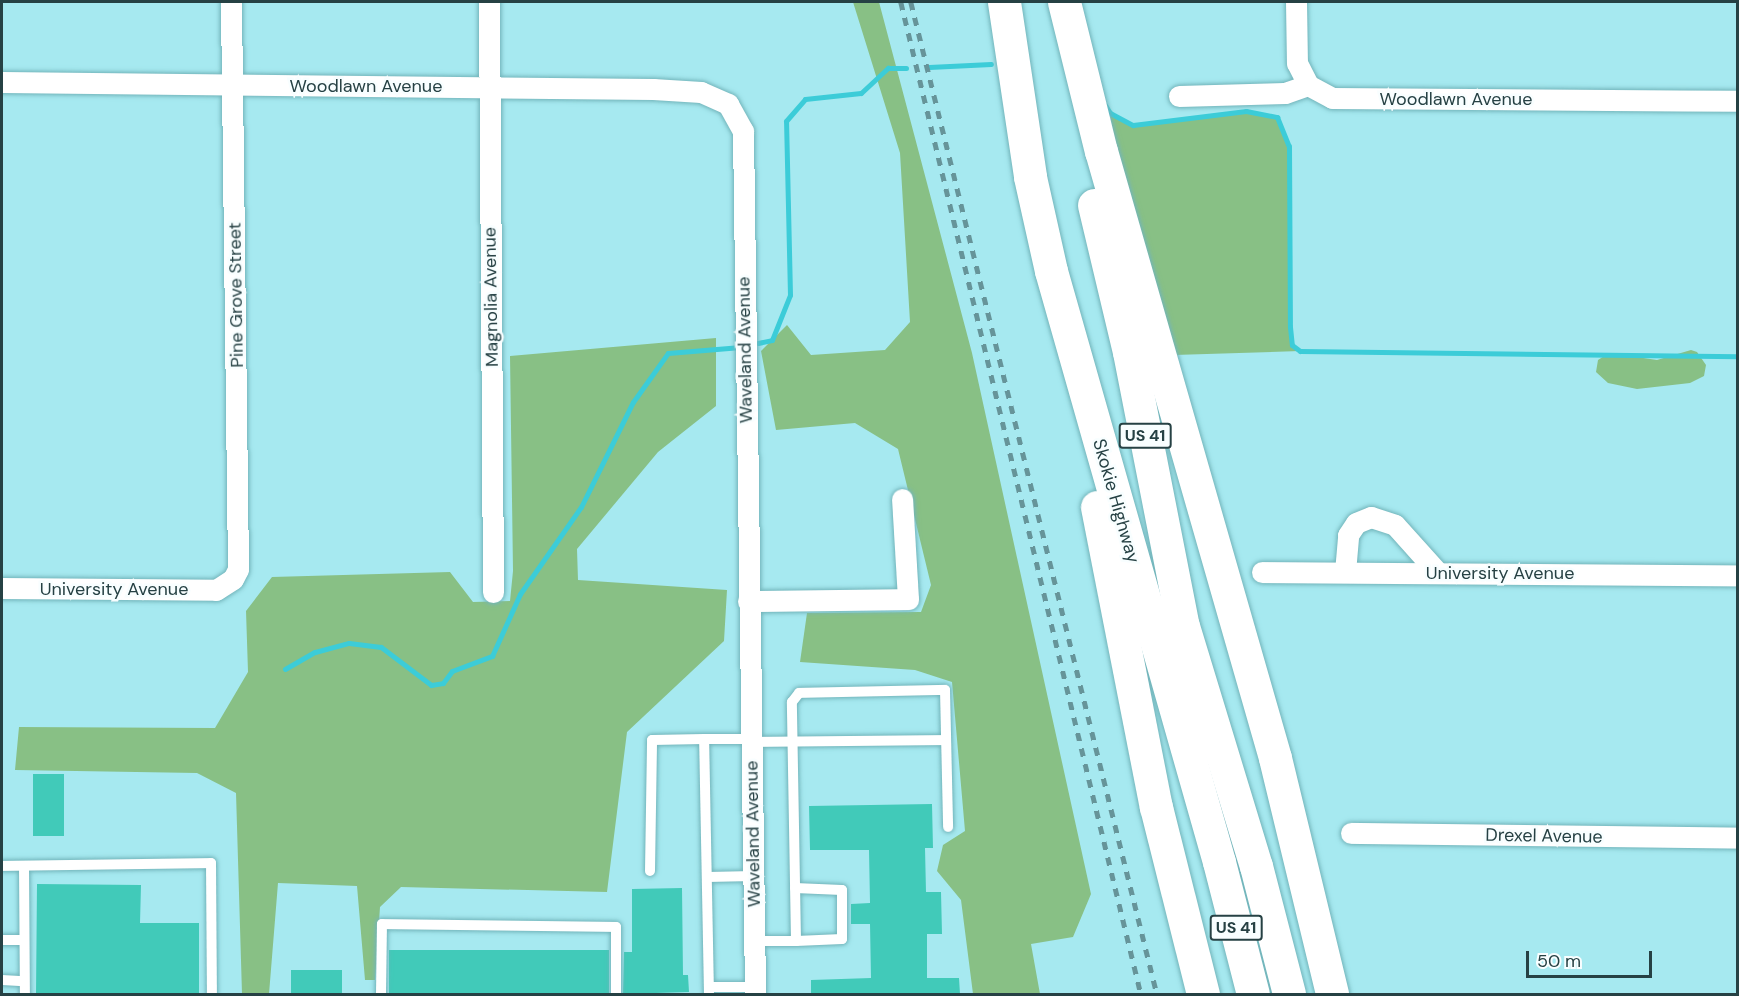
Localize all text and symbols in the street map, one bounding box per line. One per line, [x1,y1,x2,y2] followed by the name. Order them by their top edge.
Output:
[290,75,442,97] street label: Woodlawn Avenue
[1380,88,1532,110] street label: Woodlawn Avenue
[224,222,248,368] street label: Pine Grove Street
[479,227,503,367] street label: Magnolia Avenue
[733,277,757,423] street label: Waveland Avenue
[1118,423,1172,449] road number: US 41
[1088,437,1144,565] street label: Skokie Highway
[1426,562,1574,584] street label: University Avenue
[40,578,188,600] street label: University Avenue
[741,761,765,907] street label: Waveland Avenue
[1485,824,1603,848] street label: Drexel Avenue
[1209,915,1263,941] road number: US 41
[1529,939,1655,977] scale bar
[1537,949,1581,973] text: 50 m

